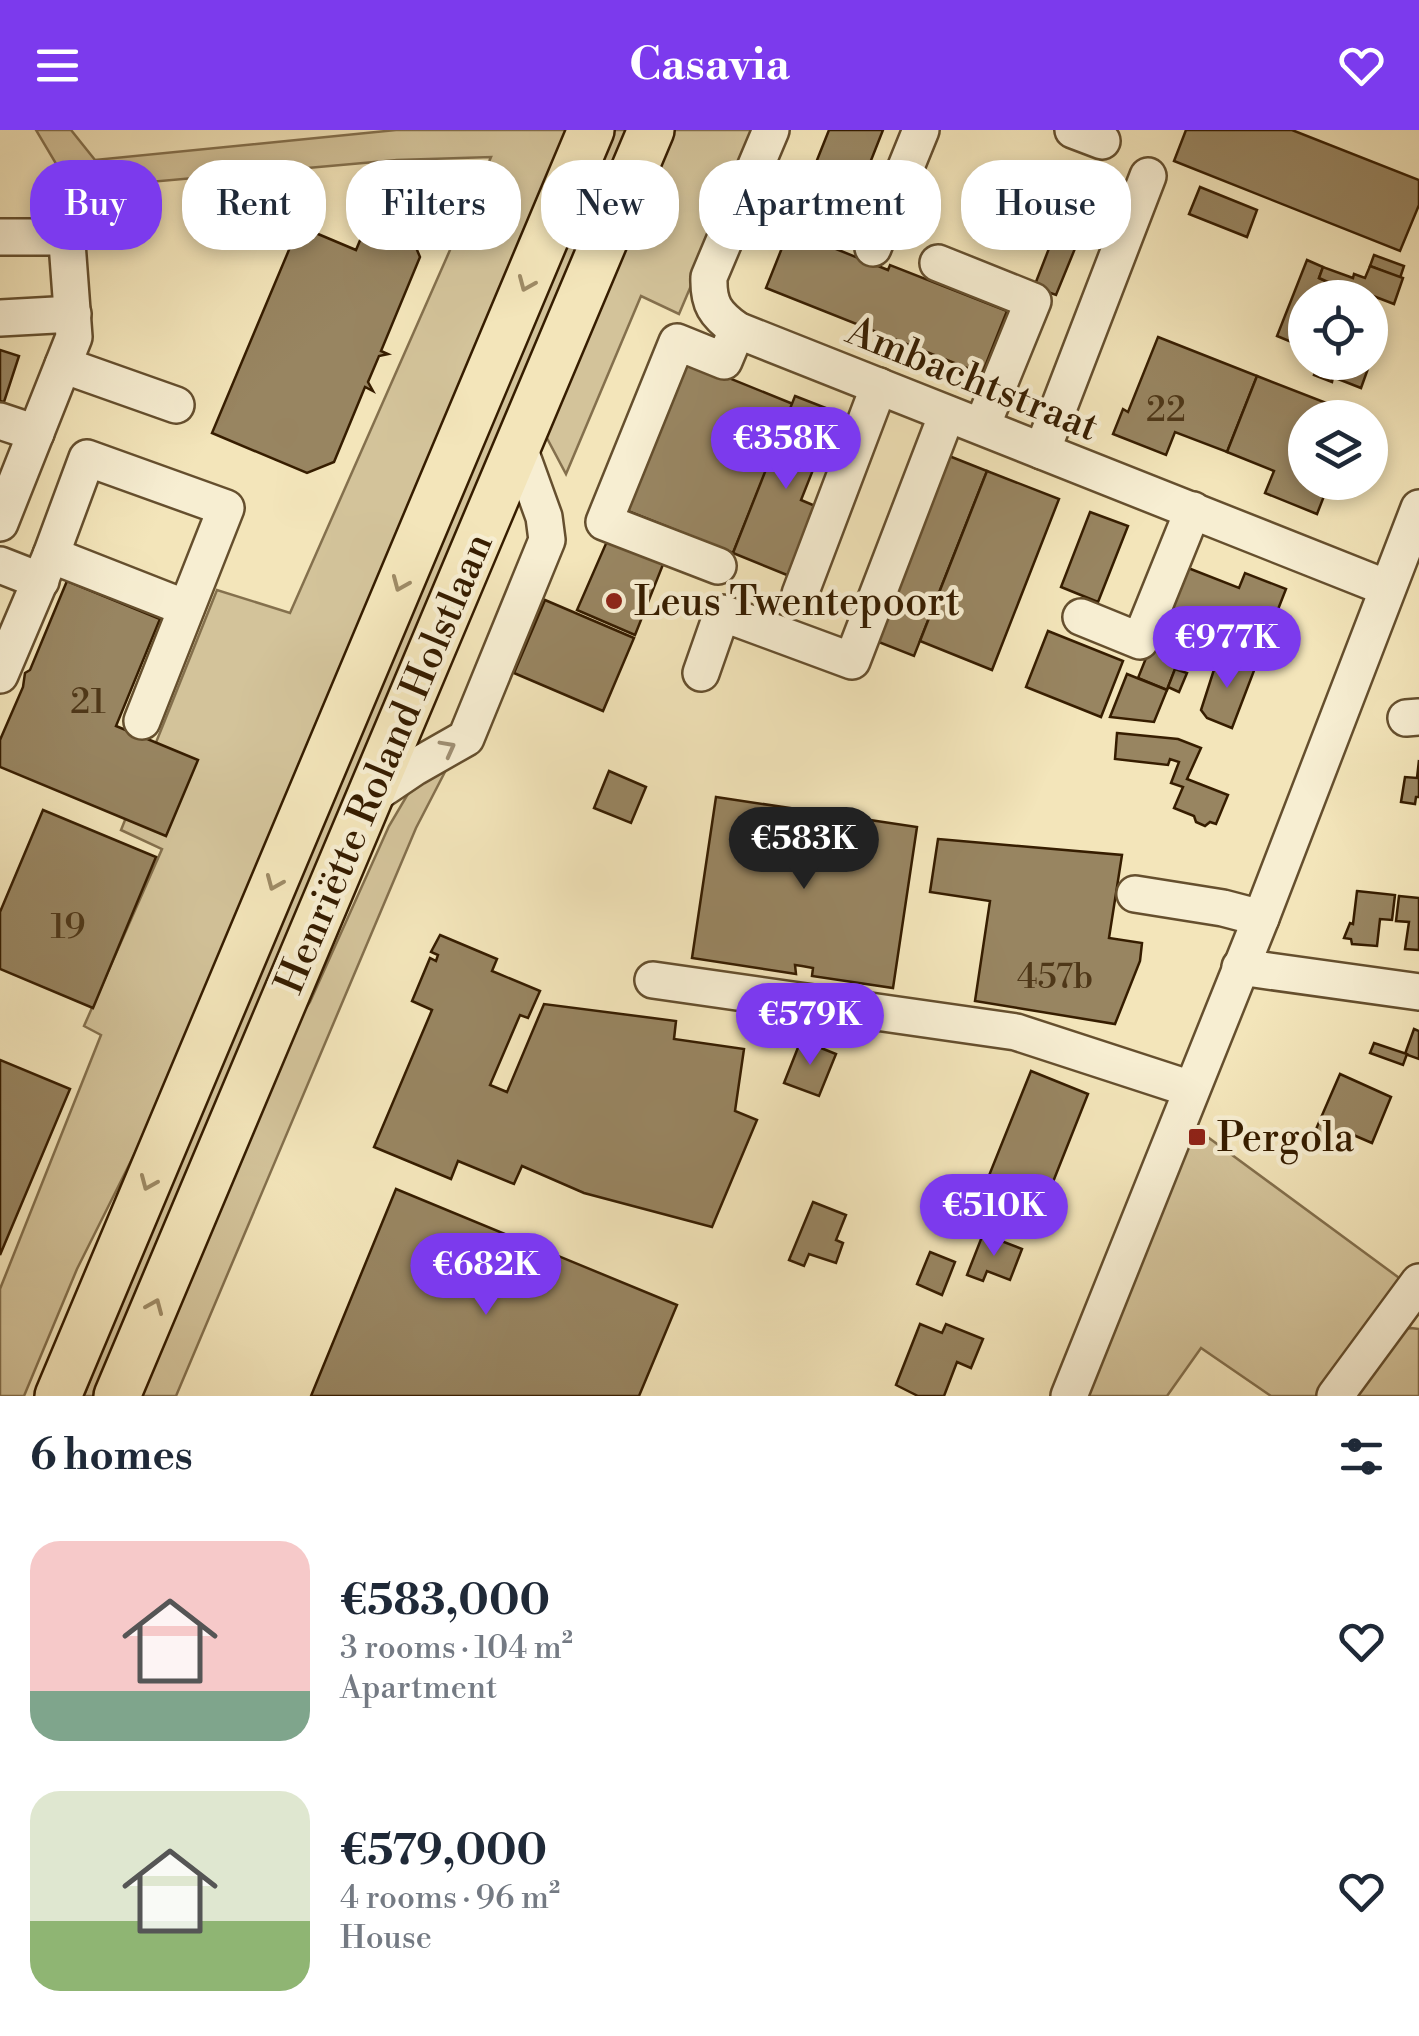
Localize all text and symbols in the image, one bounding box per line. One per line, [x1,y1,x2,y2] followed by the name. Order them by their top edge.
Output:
[629,37,790,94] text: Casavia
[30,38,85,93] icon: menu
[1334,38,1389,93] icon: heart
[30,160,162,250] chip: Buy
[182,160,326,250] chip: Rent
[346,160,521,250] chip: Filters
[541,160,679,250] chip: New
[699,160,941,250] chip: Apartment
[961,160,1131,250] chip: House
[518,274,538,292] one-way arrow
[1288,280,1388,500] map controls
[1288,280,1388,380] button: locate
[838,306,1105,453] street label: Ambachtstraat
[1146,389,1186,432] house number: 22
[1288,400,1388,500] button: layers
[716,407,856,492] pin: €358K
[733,419,839,459] text: €358K
[265,526,505,1002] street label: Henriëtte Roland Holstlaan
[392,574,412,592] one-way arrow
[634,578,960,628] place label: Leus Twentepoort
[603,590,625,612] marker: Leus Twentepoort
[1157,606,1297,691] pin: €977K
[1175,618,1279,658] text: €977K
[70,681,106,724] house number: 21
[437,741,455,760] one-way arrow
[734,807,874,892] pin: €583K
[751,819,857,859] text: €583K
[266,873,286,891] one-way arrow
[50,906,86,949] house number: 19
[1017,956,1093,999] house number: 457b
[740,983,880,1068] pin: €579K
[758,995,862,1035] text: €579K
[1217,1114,1355,1165] place label: Pergola
[1186,1126,1208,1148] marker: Pergola
[139,1173,159,1191] one-way arrow
[924,1174,1064,1259] pin: €510K
[942,1186,1046,1226] text: €510K
[416,1233,556,1318] pin: €682K
[432,1245,540,1285] text: €682K
[143,1298,163,1316] one-way arrow
[1334,1429,1389,1484] icon: filters
[30,1430,193,1483] text: 6 homes
[340,1575,550,1628] text: €583,000
[110,1581,230,1701] icon: home
[1334,1614,1389,1669] icon: heart
[340,1628,573,1668] text: 3 rooms · 104 m²
[340,1668,497,1708] text: Apartment
[340,1825,547,1878] text: €579,000
[110,1831,230,1951] icon: home
[1334,1864,1389,1919] icon: heart
[340,1878,560,1918] text: 4 rooms · 96 m²
[340,1918,432,1958] text: House

